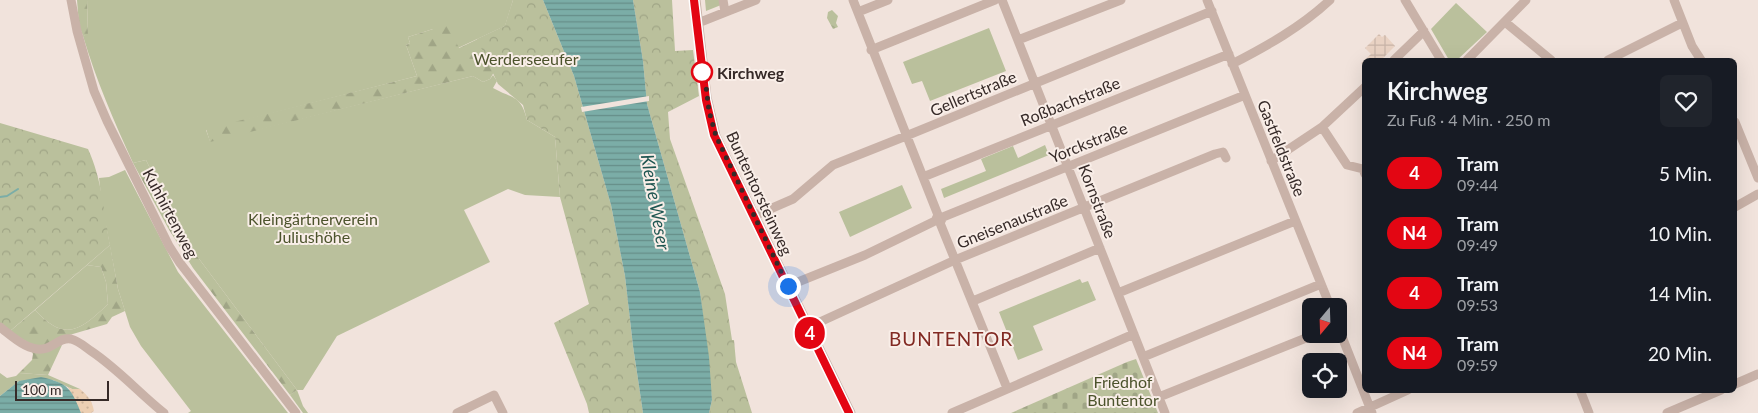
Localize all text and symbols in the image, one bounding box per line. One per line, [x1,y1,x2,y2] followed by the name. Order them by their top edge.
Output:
[473,49,579,68] park label: Werderseeufer
[691,61,713,83] marker: Kirchweg
[717,63,785,82] place label: Kirchweg
[927,66,1019,120] street label: Gellertstraße
[1018,72,1122,130] street label: Roßbachstraße
[1660,75,1712,127] button: heart
[1387,76,1488,105] text: Kirchweg
[1254,97,1310,199] street label: Gastfeldstraße
[1387,110,1550,129] text: Zu Fuß · 4 Min. · 250 m
[1046,118,1130,166] street label: Yorckstraße
[723,128,797,258] street label: Buntentorsteinweg
[637,152,675,252] water label: Kleine Weser
[1457,152,1499,175] text: Tram
[1075,161,1121,241] street label: Kornstraße
[1409,162,1420,184] text: 4
[1659,162,1712,185] text: 5 Min.
[139,165,203,261] street label: Kuhhirtenweg
[1457,175,1498,194] text: 09:44
[954,190,1070,252] street label: Gneisenaustraße
[248,209,378,246] park label: Kleingärtnerverein Juliushöhe
[1457,212,1499,235] text: Tram
[1402,222,1427,244] text: N4
[1648,222,1712,245] text: 10 Min.
[1457,235,1498,254] text: 09:49
[1457,272,1499,295] text: Tram
[776,274,801,299] your location
[1409,282,1420,304] text: 4
[1648,282,1712,305] text: 14 Min.
[1457,295,1498,314] text: 09:53
[1302,298,1348,342] north arrow
[1302,298,1347,398] map controls
[794,317,826,349] line badge: 4
[805,322,815,344] text: 4
[889,327,1013,350] district label: BUNTENTOR
[1457,332,1499,355] text: Tram
[1402,342,1427,364] text: N4
[1648,342,1712,365] text: 20 Min.
[1302,353,1347,398] button: locate
[1457,355,1498,374] text: 09:59
[1087,372,1159,409] park label: Friedhof Buntentor
[15,378,109,401] scale bar
[22,381,61,398] text: 100 m

